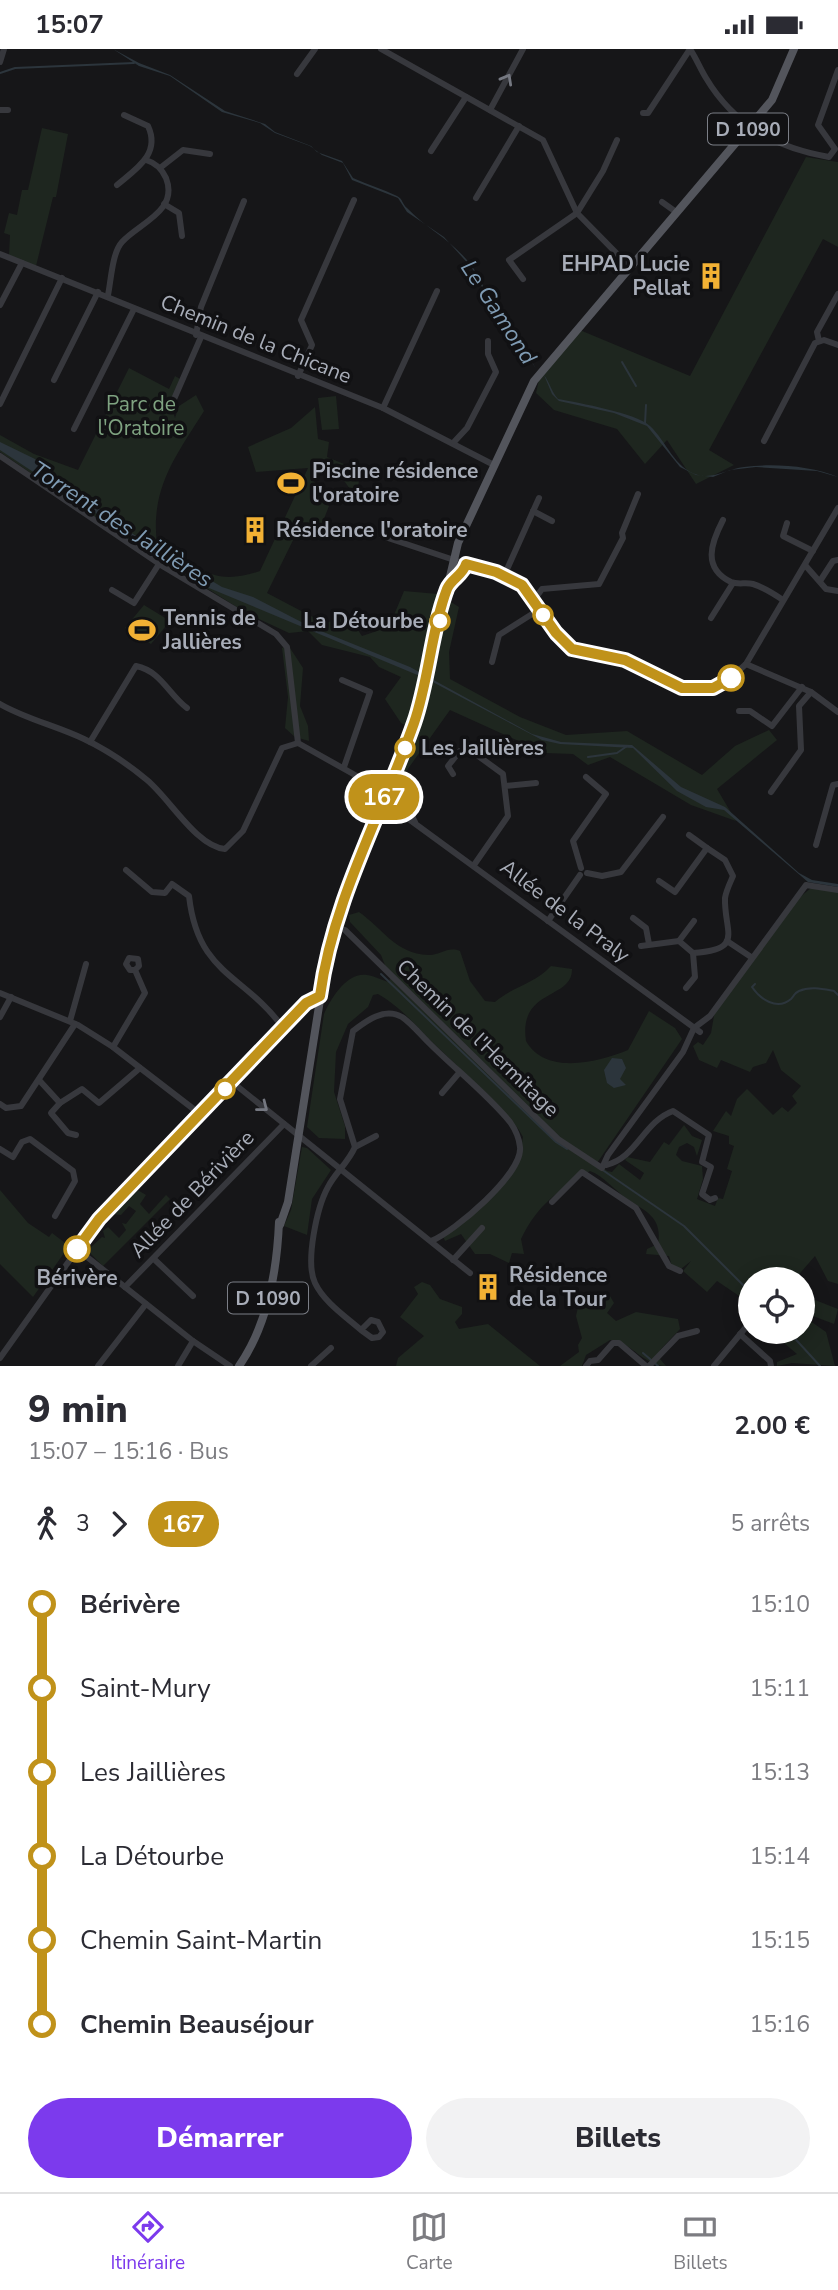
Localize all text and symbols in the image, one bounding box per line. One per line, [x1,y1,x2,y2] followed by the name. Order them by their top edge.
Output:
[35,7,104,42] text: 15:07
[499,74,512,87] one-way arrow
[708,113,788,145] road number: D 1090
[561,250,691,302] place label: EHPAD Lucie Pellat
[453,254,544,371] water label: Le Gamond
[696,261,726,291] building icon: EHPAD Lucie Pellat
[156,288,356,390] street label: Chemin de la Chicane
[97,390,185,442] park label: Parc de l'Oratoire
[25,454,218,595] water label: Torrent des Jaillières
[312,457,478,509] place label: Piscine résidence l'oratoire
[276,468,306,498] sports icon: Piscine résidence l'oratoire
[240,515,270,545] building icon: Résidence l'oratoire
[276,516,468,544] place label: Résidence l'oratoire
[162,604,256,656] place label: Tennis de Jallières
[533,605,553,625] unlabelled marker
[303,607,424,635] place label: La Détourbe
[430,611,450,631] marker: La Détourbe
[127,615,157,645] sports icon: Tennis de Jallières
[718,665,744,691] unlabelled marker
[421,734,544,762] place label: Les Jaillières
[395,738,415,758] marker: Les Jaillières
[344,774,424,820] line badge: 167
[362,781,406,813] text: 167
[495,853,636,969] street label: Allée de la Praly
[391,953,565,1123] street label: Chemin de l'Hermitage
[215,1079,235,1099] unlabelled marker
[255,1099,267,1112] one-way arrow
[124,1124,260,1264] street label: Allée de Bérivière
[64,1236,90,1262] marker: Bérivère
[509,1261,607,1313] place label: Résidence de la Tour
[36,1264,118,1292] place label: Bérivère
[738,1267,815,1344] map controls
[738,1267,815,1344] button: locate
[473,1272,503,1302] building icon: Résidence de la Tour
[228,1282,308,1313] road number: D 1090
[28,1384,128,1435] text: 9 min
[734,1408,810,1443] text: 2.00 €
[28,1436,229,1467] text: 15:07 – 15:16 · Bus
[28,1505,66,1543] icon: walk
[100,1505,138,1543] icon: forward
[76,1508,90,1539] text: 3
[162,1508,205,1540] text: 167
[730,1508,810,1539] text: 5 arrêts
[80,1587,180,1622] text: Bérivère
[750,1589,810,1620] text: 15:10
[80,1671,211,1706] text: Saint-Mury
[750,1673,810,1704] text: 15:11
[80,1755,226,1790] text: Les Jaillières
[750,1757,810,1788] text: 15:13
[80,1839,224,1874] text: La Détourbe
[750,1841,810,1872] text: 15:14
[80,1923,322,1958] text: Chemin Saint-Martin
[750,1925,810,1956] text: 15:15
[80,2007,314,2042] text: Chemin Beauséjour
[750,2009,810,2040] text: 15:16
[28,2098,412,2178] button: Démarrer
[426,2098,810,2178] button: Billets
[110,2208,185,2276] tab: Itinéraire
[406,2208,453,2276] tab: Carte
[673,2208,728,2276] tab: Billets

